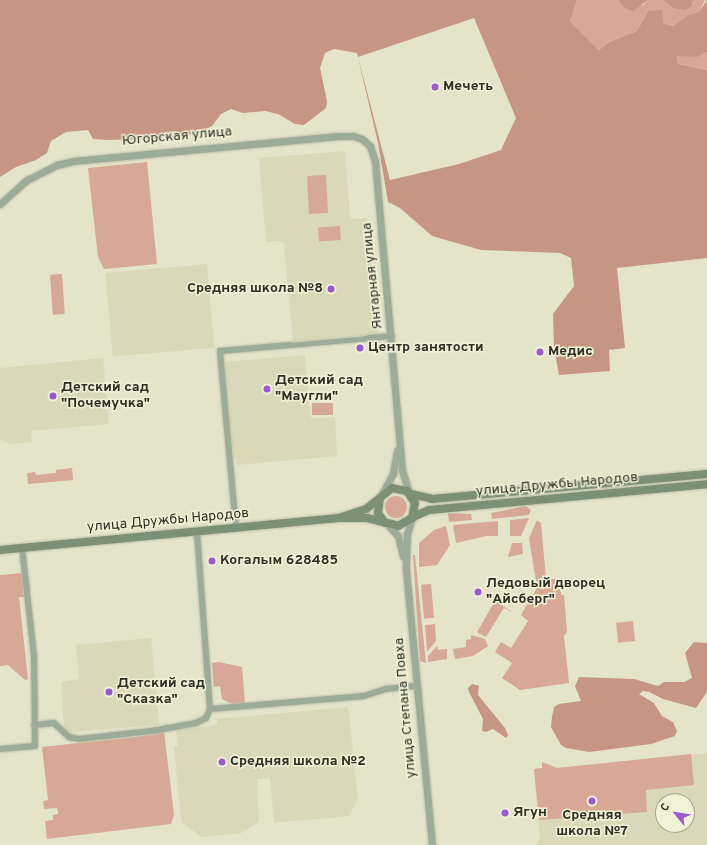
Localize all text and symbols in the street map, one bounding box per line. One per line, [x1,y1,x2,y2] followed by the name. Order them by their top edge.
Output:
[443,79,493,95] place label: Мечеть
[430,82,440,92] marker: Мечеть
[121,124,233,150] street label: Югорская улица
[359,222,387,330] street label: Янтарная улица
[187,281,323,297] place label: Средняя школа №8
[326,284,336,294] marker: Средняя школа №8
[368,340,484,356] place label: Центр занятости
[355,343,365,353] marker: Центр занятости
[548,344,593,360] place label: Медис
[535,347,545,357] marker: Медис
[275,373,363,406] place label: Детский сад "Маугли"
[61,380,150,412] place label: Детский сад "Почемучка"
[262,384,272,394] marker: Детский сад "Маугли"
[48,391,58,401] marker: Детский сад "Почемучка"
[475,470,639,500] street label: улица Дружбы Народов
[86,506,250,536] street label: улица Дружбы Народов
[220,553,338,569] place label: Когалым 628485
[207,556,217,566] marker: Когалым 628485
[486,576,605,608] place label: Ледовый дворец "Айсберг"
[473,587,483,597] marker: Ледовый дворец "Айсберг"
[391,637,421,779] street label: улица Степана Повха
[117,676,205,708] place label: Детский сад "Сказка"
[104,687,114,697] marker: Детский сад "Сказка"
[230,754,366,770] place label: Средняя школа №2
[217,757,227,767] marker: Средняя школа №2
[655,793,695,833] north arrow
[587,796,597,806] marker: Средняя школа №7
[658,801,673,814] text: С
[513,805,547,821] place label: Ягун
[500,808,510,818] marker: Ягун
[556,808,628,840] place label: Средняя школа №7

